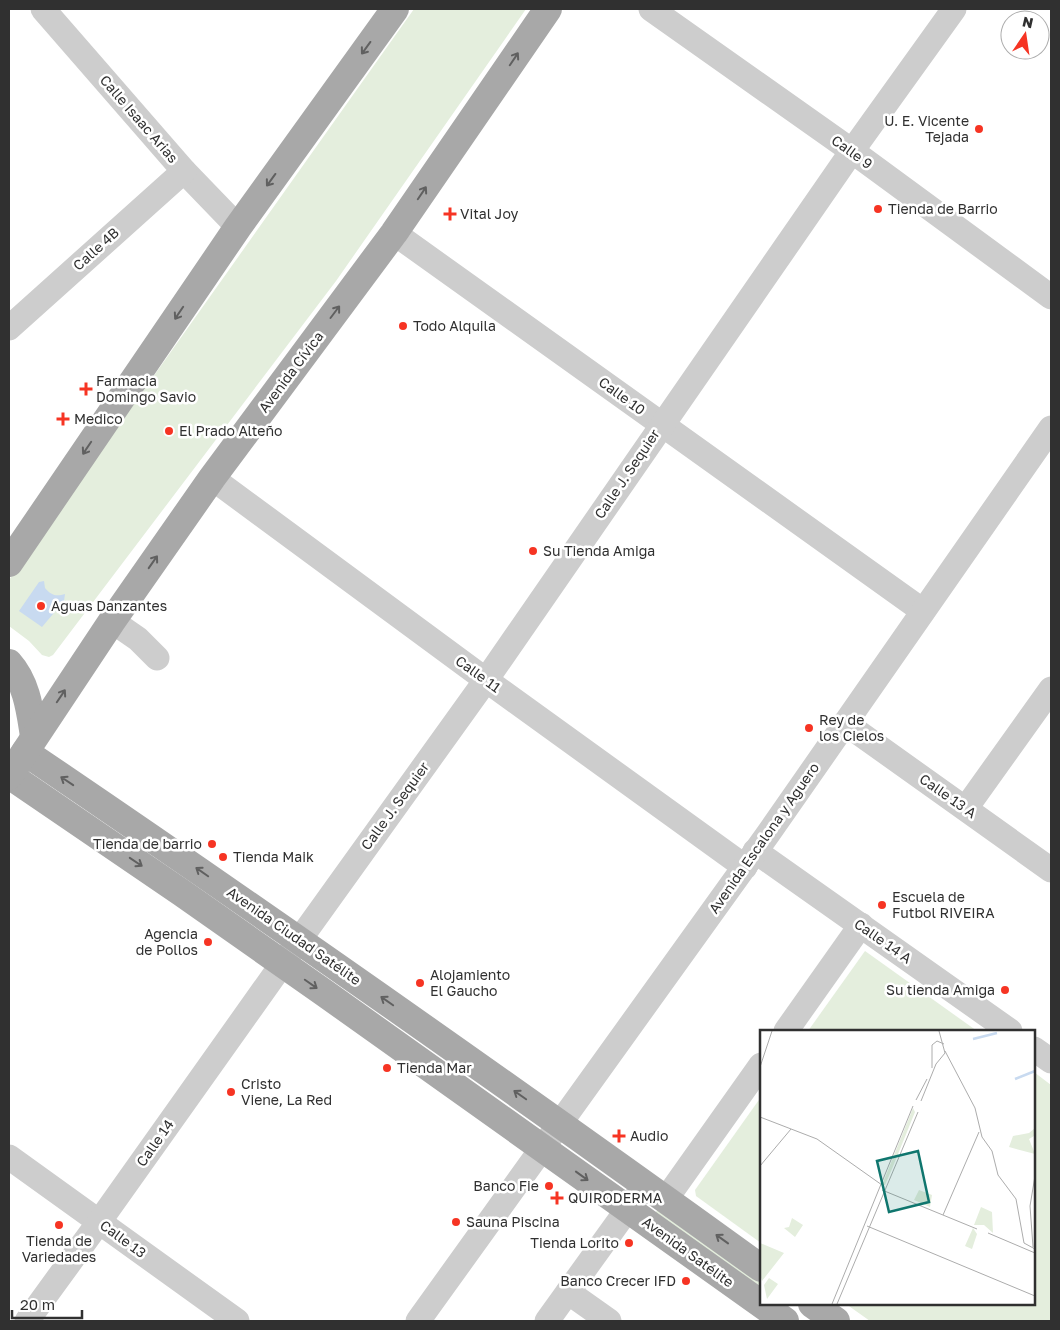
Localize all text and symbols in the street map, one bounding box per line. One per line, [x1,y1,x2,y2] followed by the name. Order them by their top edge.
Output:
[1000,10,1050,60] north arrow
[1021,12,1035,31] text: N
[361,41,372,54] one-way arrow
[509,52,519,66] one-way arrow
[97,71,182,166] street label: Calle Isaac Arias
[884,112,969,145] place label: U. E. Vicente Tejada
[973,123,985,135] marker: U. E. Vicente Tejada
[829,131,876,172] street label: Calle 9
[266,173,276,187] one-way arrow
[417,186,427,200] one-way arrow
[888,200,998,217] place label: Tienda de Barrio
[872,203,884,215] marker: Tienda de Barrio
[460,205,519,222] place label: Vital Joy
[444,208,456,220] marker: Vital Joy
[69,224,122,274] street label: Calle 4B
[330,305,340,319] one-way arrow
[173,306,183,320] one-way arrow
[413,317,496,334] place label: Todo Alquila
[397,320,409,332] marker: Todo Alquila
[255,328,327,416] street label: Avenida Cívica
[96,372,196,405] place label: Farmacia Domingo Savio
[596,373,649,418] street label: Calle 10
[80,383,92,395] marker: Farmacia Domingo Savio
[74,410,123,427] place label: Medico
[56,412,70,426] marker: Medico
[179,422,282,439] place label: El Prado Alteño
[163,425,175,437] marker: El Prado Alteño
[590,425,663,522] street label: Calle J. Sequier
[82,440,92,454] one-way arrow
[543,542,655,559] place label: Su Tienda Amiga
[527,545,539,557] marker: Su Tienda Amiga
[148,555,158,569] one-way arrow
[51,597,167,614] place label: Aguas Danzantes
[35,600,47,612] marker: Aguas Danzantes
[452,652,504,696] street label: Calle 11
[56,689,66,703] one-way arrow
[819,711,884,744] place label: Rey de los Cielos
[803,722,815,734] marker: Rey de los Cielos
[357,758,432,853] street label: Calle J. Sequier
[705,759,822,916] street label: Avenida Escalona y Aguero
[916,770,981,822] street label: Calle 13 A
[61,775,75,785] one-way arrow
[93,835,202,852] place label: Tienda de barrio
[206,838,218,850] marker: Tienda de barrio
[233,848,314,865] place label: Tienda Maik
[217,851,229,863] marker: Tienda Maik
[129,857,143,867] one-way arrow
[195,867,209,877] one-way arrow
[224,883,364,988] street label: Avenida Ciudad Satélite
[892,888,995,921] place label: Escuela de Futbol RIVEIRA
[876,899,888,911] marker: Escuela de Futbol RIVEIRA
[851,915,916,967] street label: Calle 14 A
[136,925,198,958] place label: Agencia de Pollos
[202,936,214,948] marker: Agencia de Pollos
[430,966,510,999] place label: Alojamiento El Gaucho
[414,977,426,989] marker: Alojamiento El Gaucho
[304,979,318,989] one-way arrow
[886,981,995,998] place label: Su tienda Amiga
[999,984,1011,996] marker: Su tienda Amiga
[380,996,394,1006] one-way arrow
[760,1030,1035,1305] inset map
[397,1059,472,1076] place label: Tienda Mar
[381,1062,393,1074] marker: Tienda Mar
[241,1075,332,1108] place label: Cristo Viene, La Red
[225,1086,237,1098] marker: Cristo Viene, La Red
[514,1090,527,1101] one-way arrow
[132,1116,177,1169] street label: Calle 14
[630,1127,668,1144] place label: Audio
[612,1129,626,1143] marker: Audio
[575,1170,588,1181] one-way arrow
[473,1177,539,1194] place label: Banco Fie
[543,1180,555,1192] marker: Banco Fie
[568,1189,663,1206] place label: QUIRODERMA
[550,1191,564,1205] marker: QUIRODERMA
[466,1213,560,1230] place label: Sauna Piscina
[639,1213,737,1291] street label: Avenida Satélite
[97,1216,150,1261] street label: Calle 13
[450,1216,462,1228] marker: Sauna Piscina
[53,1219,65,1231] marker: Tienda de Variedades
[22,1232,96,1265] place label: Tienda de Variedades
[530,1234,619,1251] place label: Tienda Lorito
[715,1234,729,1244] one-way arrow
[623,1237,635,1249] marker: Tienda Lorito
[560,1272,676,1289] place label: Banco Crecer IFD
[680,1275,692,1287] marker: Banco Crecer IFD
[12,1288,82,1320] scale bar
[20,1295,55,1313] text: 20 m

